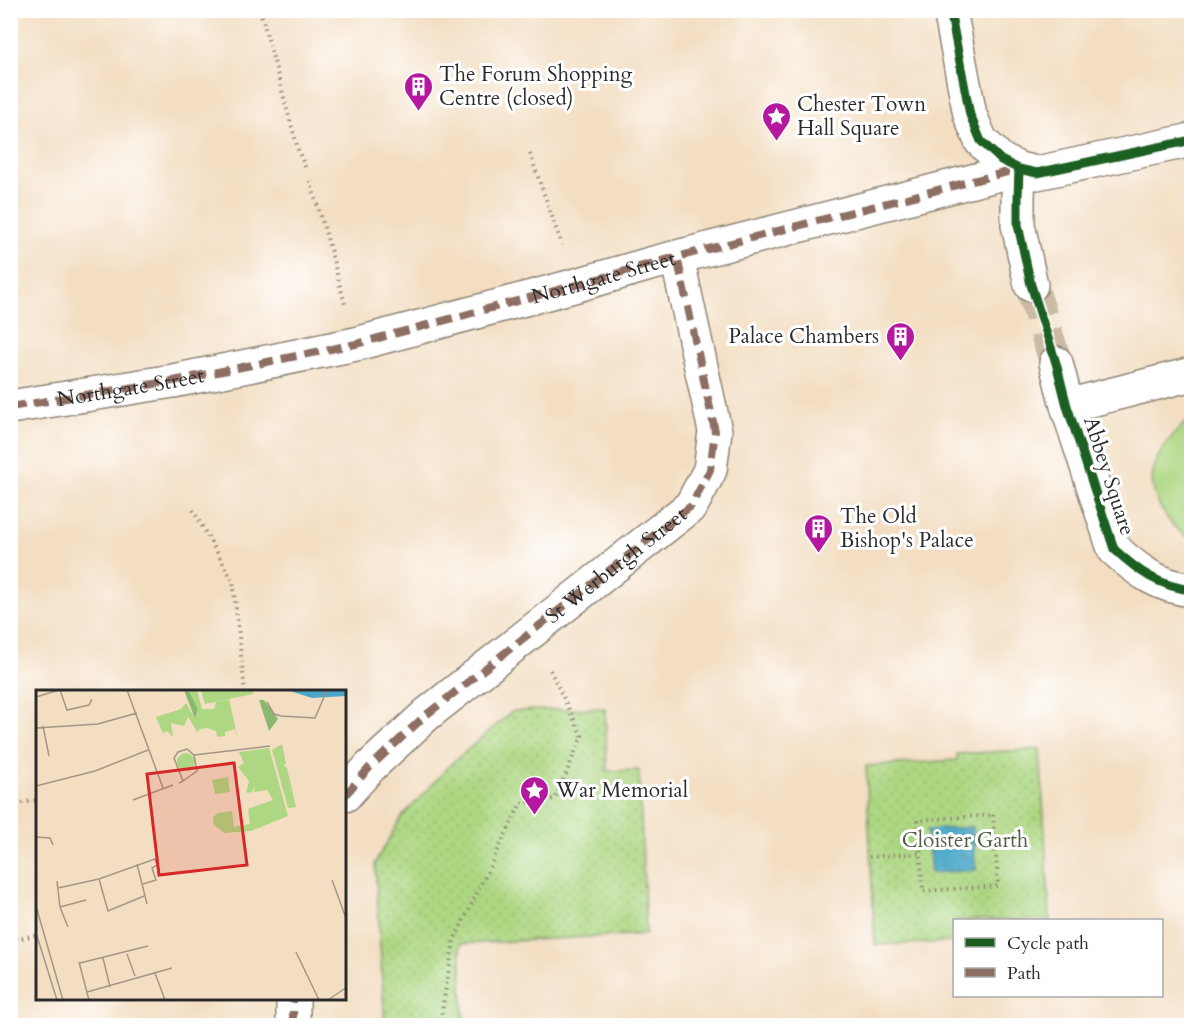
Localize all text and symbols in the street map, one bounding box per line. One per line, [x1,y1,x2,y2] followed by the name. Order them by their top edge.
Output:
[439,60,633,113] place label: The Forum Shopping Centre (closed)
[402,70,434,112] building icon: The Forum Shopping Centre (closed)
[797,90,926,143] place label: Chester Town Hall Square
[760,100,792,142] place icon: Chester Town Hall Square
[528,243,679,311] street label: Northgate Street
[884,320,916,362] building icon: Palace Chambers
[728,322,879,351] place label: Palace Chambers
[55,361,207,414] street label: Northgate Street
[1076,413,1142,539] street label: Abbey Square
[539,500,693,630] street label: St Werburgh Street
[840,502,974,555] place label: The Old Bishop's Palace
[803,512,835,554] building icon: The Old Bishop's Palace
[36,690,346,1000] inset map
[519,774,551,816] place icon: War Memorial
[555,776,688,805] place label: War Memorial
[902,826,1029,855] park label: Cloister Garth
[953,919,1163,997] legend
[1007,931,1089,956] text: Cycle path
[1007,961,1041,986] text: Path

